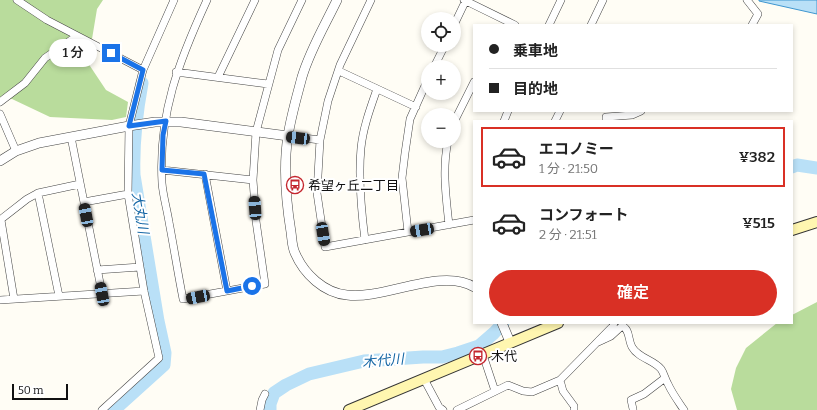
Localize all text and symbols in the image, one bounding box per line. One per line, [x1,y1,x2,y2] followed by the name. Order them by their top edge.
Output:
[421,12,461,148] map controls
[421,12,461,52] button: locate
[49,39,97,67] callout: 1 分
[513,42,558,60] text: 乗車地
[102,44,120,62] route end
[63,45,83,60] text: 1 分
[421,60,461,100] button: +
[513,80,558,98] text: 目的地
[421,108,461,148] button: −
[285,131,311,145] car
[491,139,527,175] icon: car
[539,140,614,158] text: エコノミー
[739,148,775,166] text: ¥382
[539,161,598,176] text: 1 分 · 21:50
[285,175,305,195] bus stop icon: 希望ヶ丘二丁目
[308,178,399,193] place label: 希望ヶ丘二丁目
[128,191,152,237] water label: 大丸川
[248,196,262,220] car
[78,202,94,228] car
[491,205,527,241] icon: car
[539,206,629,224] text: コンフォート
[742,214,775,232] text: ¥515
[315,221,331,247] car
[409,222,435,238] car
[539,227,597,242] text: 2 分 · 21:51
[489,270,777,316] button: 確定
[243,277,261,295] route start
[94,281,110,307] car
[185,289,211,305] car
[468,346,488,366] bus stop icon: 木代
[491,349,517,364] place label: 木代
[361,351,407,371] water label: 木代川
[12,382,68,401] scale bar
[18,384,44,397] text: 50 m

